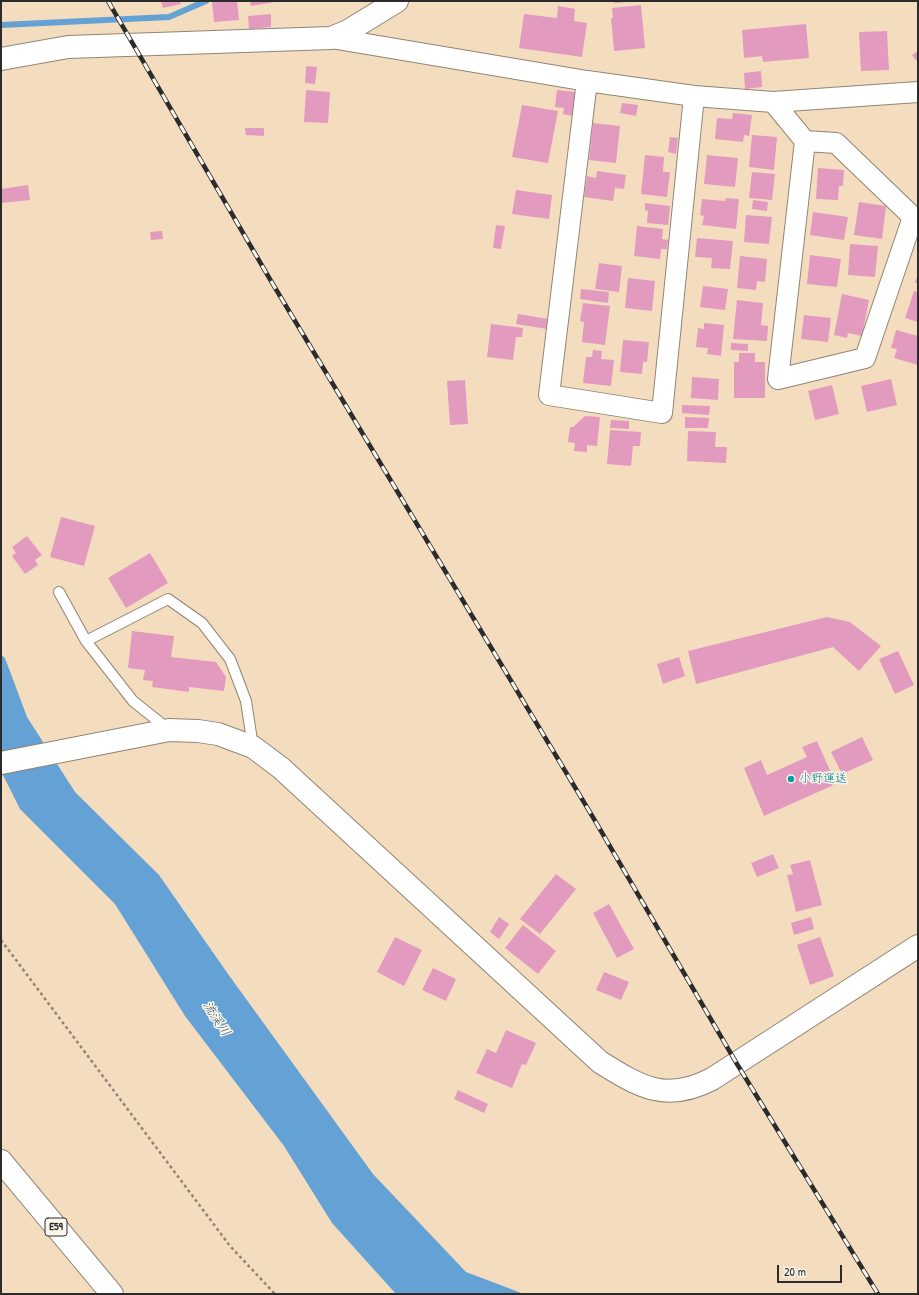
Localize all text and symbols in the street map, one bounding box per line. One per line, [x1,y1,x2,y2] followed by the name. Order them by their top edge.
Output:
[799,772,847,786] place label: 小野運送
[786,774,796,784] marker: 小野運送
[199,998,233,1040] water label: 流渓川
[45,1218,67,1236] road number: E59
[779,1257,844,1283] scale bar
[784,1263,806,1280] text: 20 m

